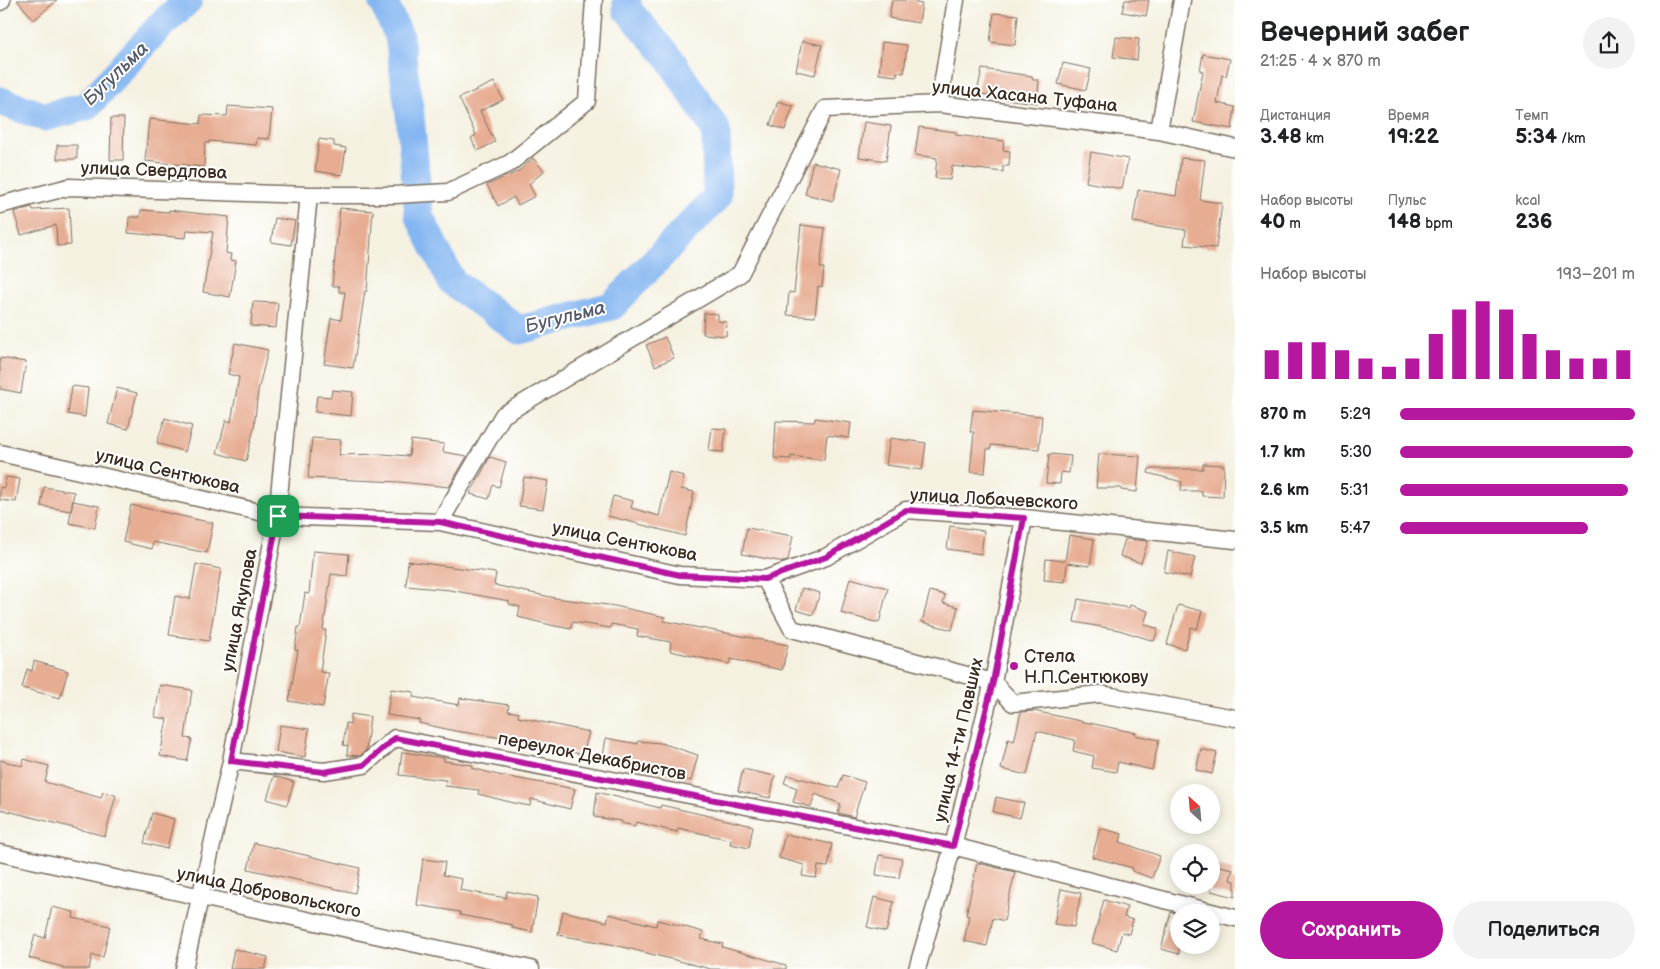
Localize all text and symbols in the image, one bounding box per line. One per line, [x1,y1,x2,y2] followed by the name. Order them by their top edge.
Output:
[1260,16,1469,49] text: Вечерний забег
[1583,17,1635,69] button: share
[79,37,154,111] water label: Бугульма
[1260,52,1381,71] text: 21:25 · 4 × 870 m
[931,76,1119,117] street label: улица Хасана Туфана
[1260,107,1331,124] text: Дистанция
[1388,107,1429,124] text: Время
[1515,107,1549,124] text: Темп
[1260,124,1302,149] text: 3.48
[1388,124,1439,149] text: 19:22
[1515,124,1557,149] text: 5:34
[1302,130,1324,147] text: km
[1557,130,1586,147] text: /km
[80,157,228,184] street label: улица Свердлова
[1260,192,1353,209] text: Набор высоты
[1388,192,1426,209] text: Пульс
[1515,192,1540,209] text: kcal
[1260,209,1285,234] text: 40
[1388,209,1422,234] text: 148
[1515,209,1552,234] text: 236
[1285,215,1301,232] text: m
[1422,215,1453,232] text: bpm
[1260,265,1367,284] text: Набор высоты
[1557,265,1635,284] text: 193–201 m
[523,296,608,339] water label: Бугульма
[1260,405,1306,424] text: 870 m
[1340,405,1371,424] text: 5:29
[1260,443,1305,462] text: 1.7 km
[1340,443,1372,462] text: 5:30
[94,445,242,498] street label: улица Сентюкова
[1260,481,1309,500] text: 2.6 km
[1340,481,1368,500] text: 5:31
[909,485,1079,514] street label: улица Лобачевского
[257,495,299,537] pin
[264,502,292,530] icon: arrive
[550,517,700,566] street label: улица Сентюкова
[1260,519,1308,538] text: 3.5 km
[1340,519,1370,538] text: 5:47
[217,546,262,673] street label: улица Якупова
[1024,646,1149,688] place label: Стела Н.П.Сентюкову
[929,656,988,824] street label: улица 14-ти Павших
[1008,660,1020,672] marker: Стела Н.П.Сентюкову
[496,728,688,785] street label: переулок Декабристов
[1170,784,1220,834] north arrow
[1170,784,1220,954] map controls
[1170,844,1220,894] button: locate
[175,863,363,922] street label: улица Добровольского
[1260,901,1443,959] button: Сохранить
[1453,901,1635,959] button: Поделиться
[1170,904,1220,954] button: layers

